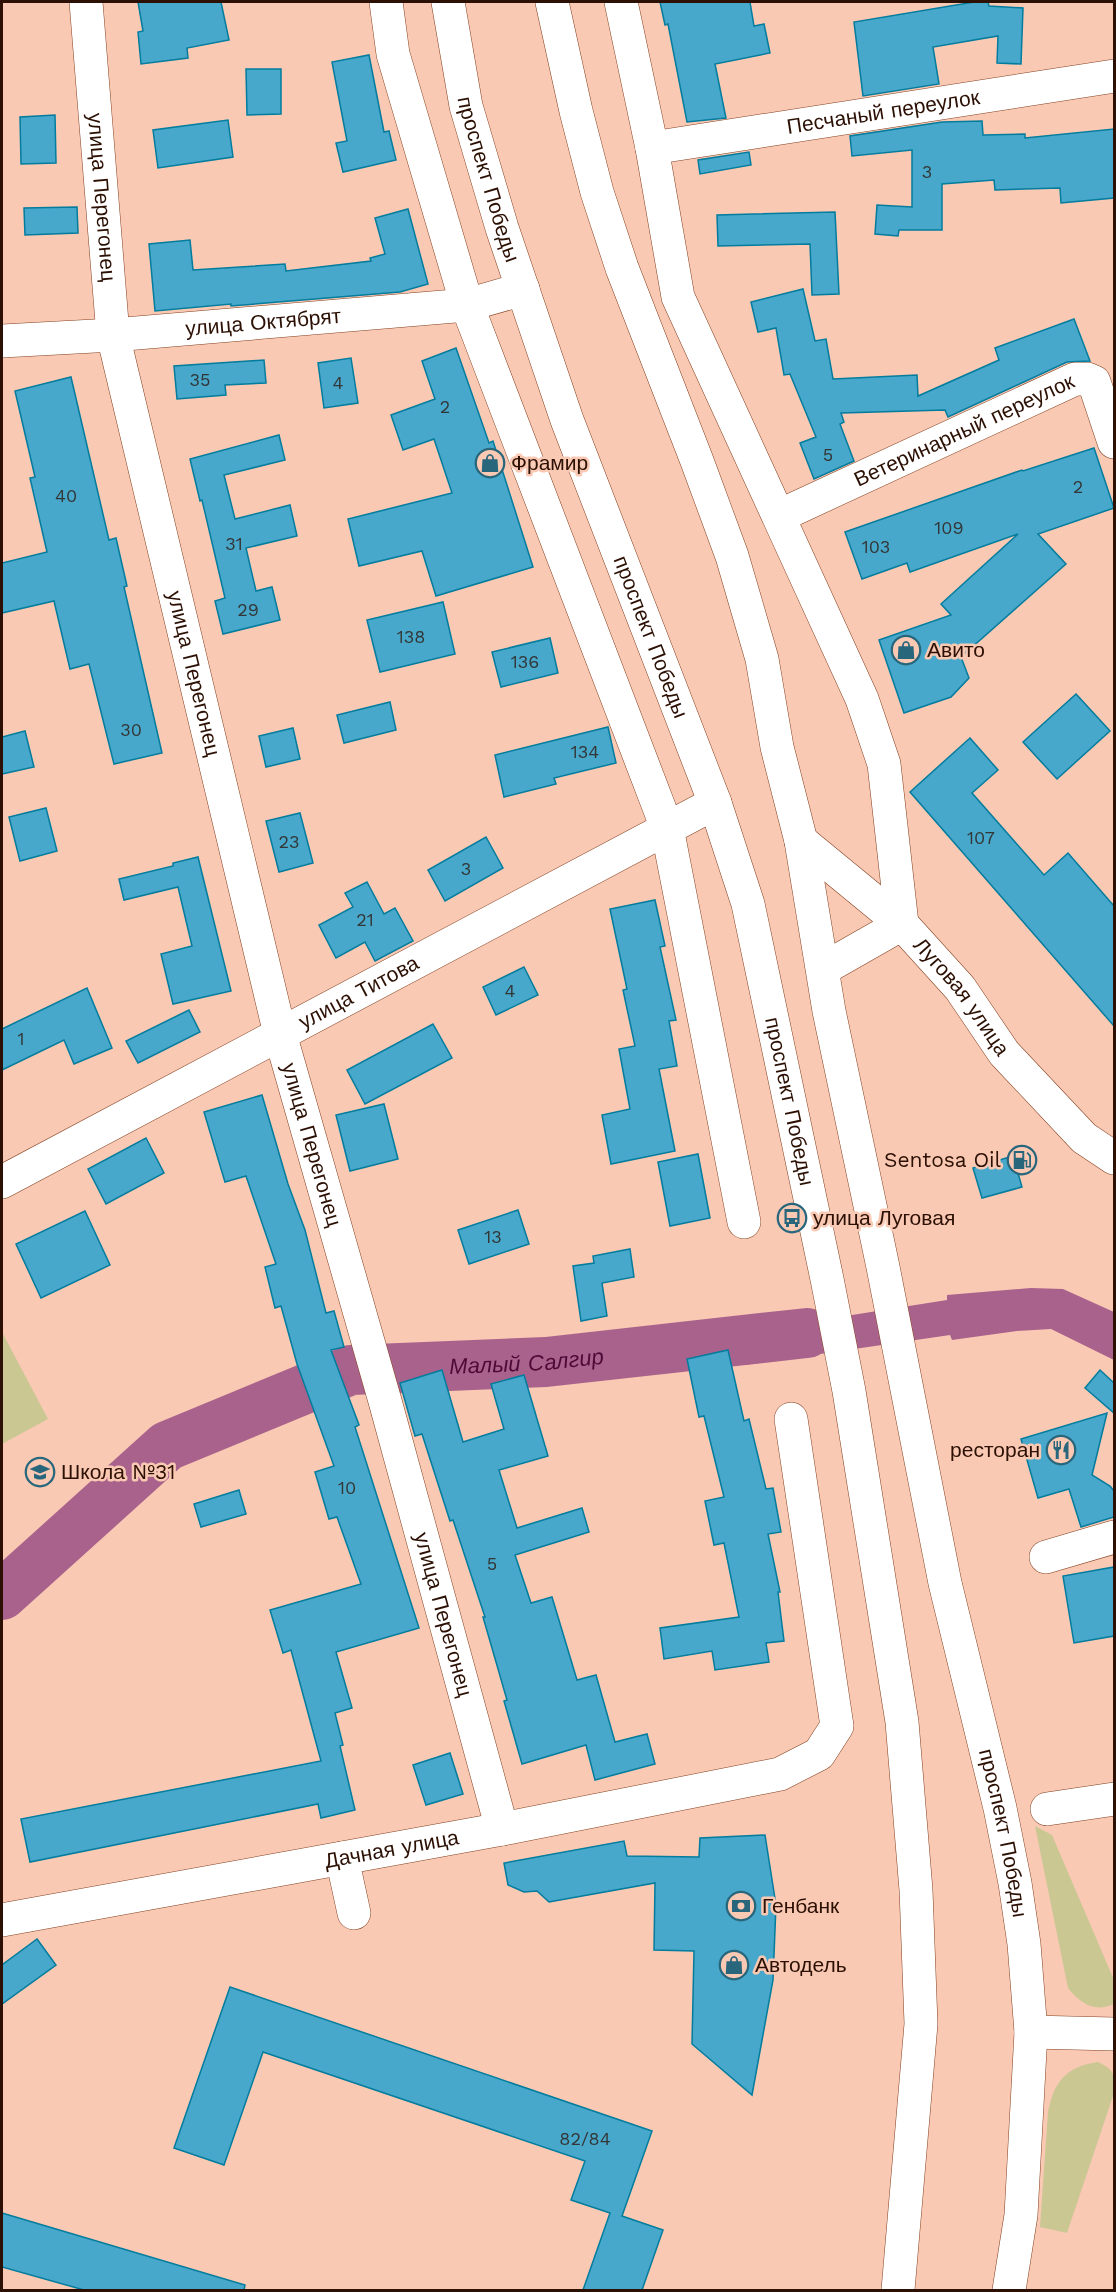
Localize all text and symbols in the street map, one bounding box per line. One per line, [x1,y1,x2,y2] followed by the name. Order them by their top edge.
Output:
[785,84,982,139] street label: Песчаный переулок
[453,95,526,265] street label: проспект Победы
[83,112,122,283] street label: улица Перегонец
[922,161,932,182] house number: 3
[184,303,343,341] street label: улица Октябрят
[850,368,1079,492] street label: Ветеринарный переулок
[190,369,210,390] house number: 35
[333,372,344,393] house number: 4
[440,396,450,417] house number: 2
[823,444,833,465] house number: 5
[474,447,506,479] shop icon: Фрамир
[511,450,588,475] place label: Фрамир
[1073,476,1083,497] house number: 2
[55,485,77,506] house number: 40
[934,517,964,538] house number: 109
[225,533,243,554] house number: 31
[862,536,890,557] house number: 103
[609,552,694,721] street label: проспект Победы
[163,588,226,759] street label: улица Перегонец
[237,599,259,620] house number: 29
[397,626,425,647] house number: 138
[890,634,922,666] shop icon: Авито
[927,637,985,662] place label: Авито
[511,651,539,672] house number: 136
[120,719,142,740] house number: 30
[571,741,599,762] house number: 134
[967,827,995,848] house number: 107
[279,831,300,852] house number: 23
[461,858,471,879] house number: 3
[356,909,374,930] house number: 21
[909,932,1015,1060] street label: Луговая улица
[294,950,423,1034] street label: улица Титова
[505,980,516,1001] house number: 4
[760,1015,820,1188] street label: проспект Победы
[17,1028,25,1049] house number: 1
[277,1060,347,1229] street label: улица Перегонец
[1006,1144,1038,1176] fuel station icon: Sentosa Oil
[884,1147,1002,1172] place label: Sentosa Oil
[776,1202,808,1234] bus stop icon: улица Луговая
[813,1205,955,1230] place label: улица Луговая
[484,1226,502,1247] house number: 13
[449,1344,605,1379] water label: Малый Салгир
[1045,1434,1077,1466] restaurant icon: ресторан
[950,1437,1040,1462] place label: ресторан
[24,1456,56,1488] school or university icon: Школа №31
[61,1459,175,1484] place label: Школа №31
[338,1477,356,1498] house number: 10
[410,1530,478,1699] street label: улица Перегонец
[487,1553,497,1574] house number: 5
[974,1746,1033,1919] street label: проспект Победы
[322,1824,461,1873] street label: Дачная улица
[725,1890,757,1922] bank icon: Генбанк
[762,1893,840,1918] place label: Генбанк
[718,1949,750,1981] shop icon: Автодель
[755,1952,847,1977] place label: Автодель
[559,2128,611,2149] house number: 82/84

